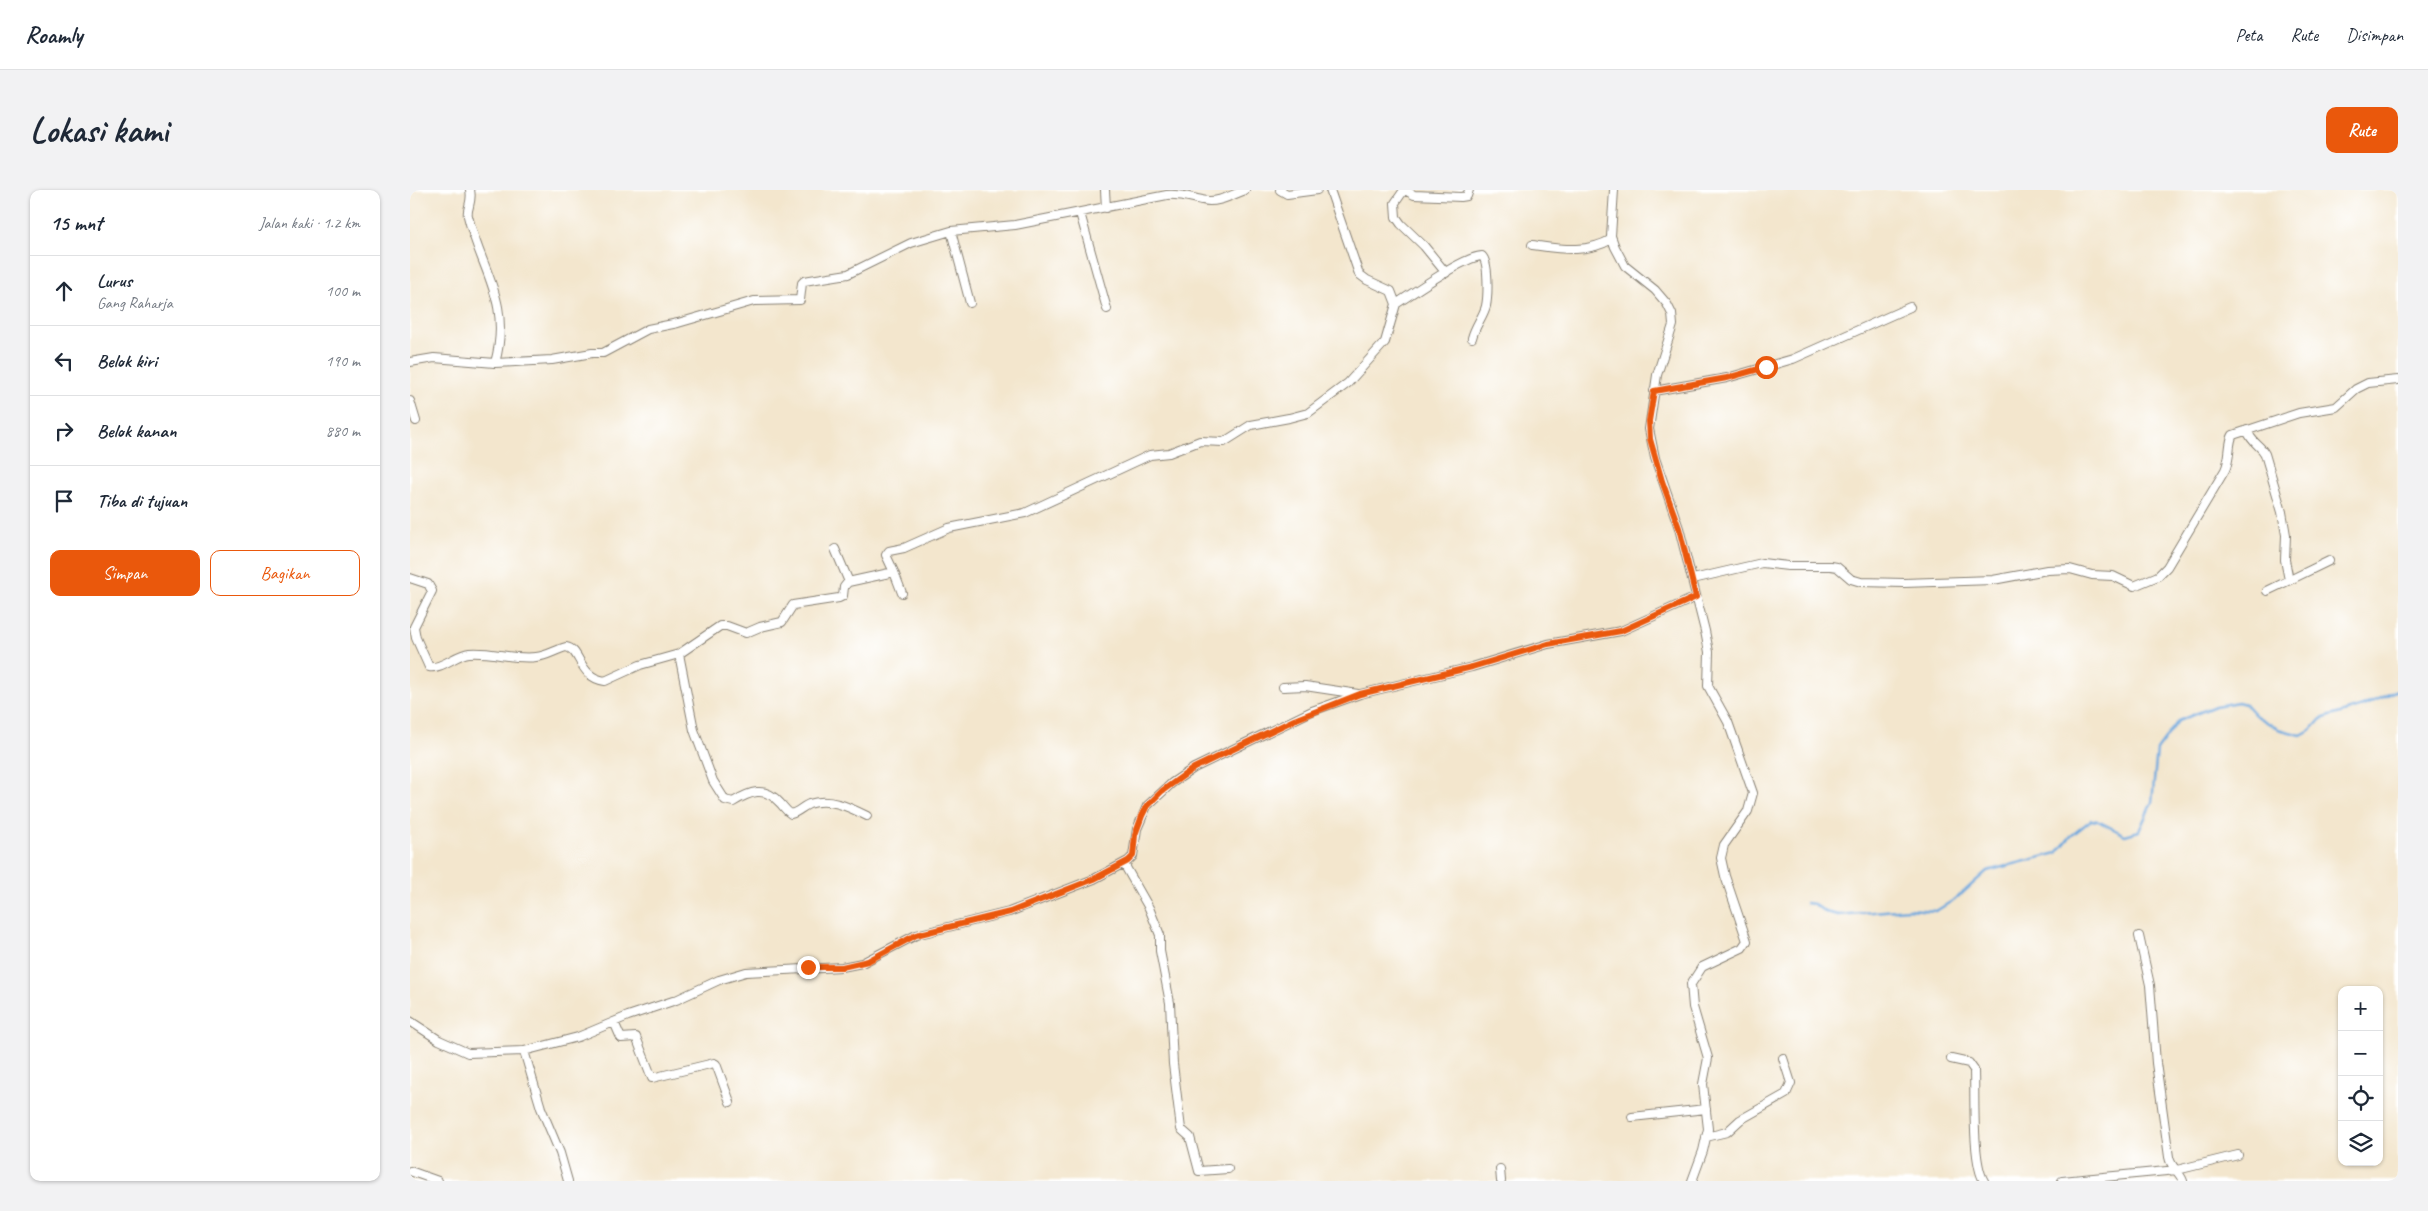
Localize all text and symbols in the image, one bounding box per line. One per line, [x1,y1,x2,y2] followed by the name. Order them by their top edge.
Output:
[25,20,82,50] text: Roamly
[2236,24,2263,46] text: Peta
[2291,24,2318,46] text: Rute
[2346,24,2403,46] text: Disimpan
[2326,107,2398,153] button: Rute
[30,108,168,153] text: Lokasi kami
[50,210,102,236] text: 15 mnt
[259,213,360,233] text: Jalan kaki · 1.2 km
[97,269,132,293] text: Lurus
[50,277,78,305] icon: ahead
[326,281,360,301] text: 100 m
[97,293,173,313] text: Gang Raharja
[50,347,78,375] icon: left
[97,349,157,373] text: Belok kiri
[326,351,360,371] text: 190 m
[1755,356,1778,379] route start
[50,417,78,445] icon: right
[97,419,176,443] text: Belok kanan
[326,421,360,441] text: 880 m
[50,487,78,515] icon: arrive
[97,489,187,513] text: Tiba di tujuan
[50,550,200,596] button: Simpan
[210,550,360,596] button: Bagikan
[797,956,820,979] route end
[2338,986,2383,1166] map controls
[2338,986,2383,1031] button: +
[2338,1031,2383,1076] button: −
[2338,1076,2383,1121] button: locate
[2338,1121,2383,1166] button: layers

